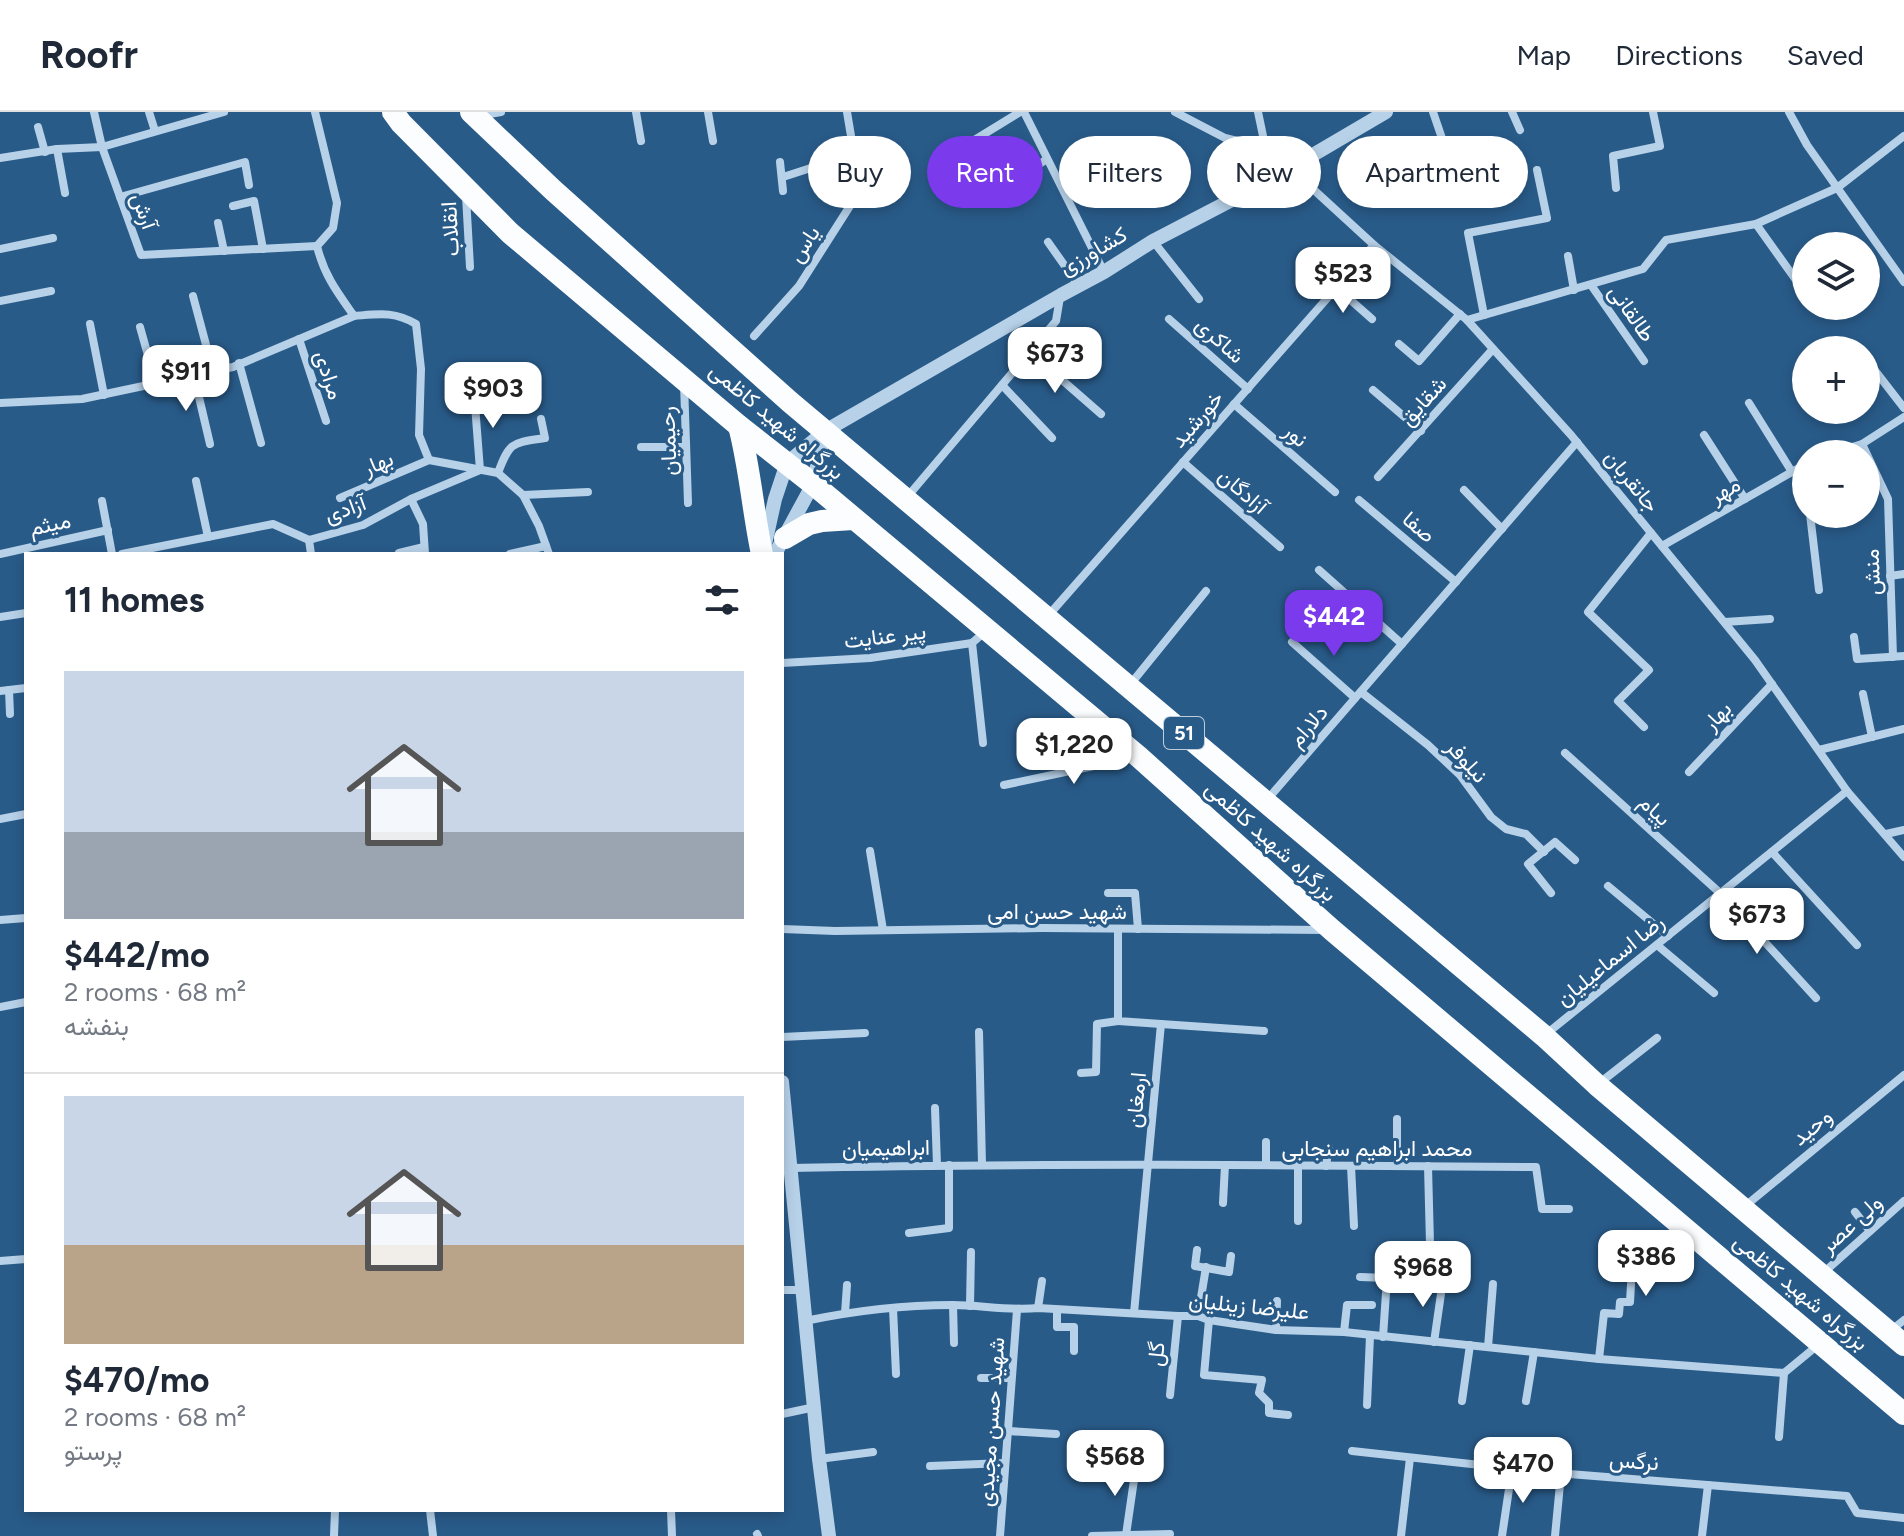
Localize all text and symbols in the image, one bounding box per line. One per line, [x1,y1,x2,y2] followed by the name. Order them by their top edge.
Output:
[40,32,138,78] text: Roofr
[1517,38,1571,72] text: Map
[1615,38,1743,72] text: Directions
[1787,38,1864,72] text: Saved
[808,136,911,208] chip: Buy
[927,136,1043,208] chip: Rent
[1059,136,1191,208] chip: Filters
[1207,136,1321,208] chip: New
[1337,136,1528,208] chip: Apartment
[125,189,164,235] street label: آرش
[435,201,465,257] street label: انقلاب
[782,220,826,268] street label: یاس
[1054,221,1132,281] street label: کشاورزی
[1792,232,1880,528] map controls
[1792,232,1880,320] button: layers
[1296,247,1390,315] pin: $523
[1313,257,1373,289] text: $523
[1603,279,1661,347] street label: طالقانی
[1190,311,1250,369] street label: شاکری
[1008,327,1102,395] pin: $673
[1792,336,1880,424] button: +
[1026,337,1084,369] text: $673
[139,345,233,413] pin: $911
[308,347,350,403] street label: مرادی
[160,355,212,387] text: $911
[704,357,850,485] street label: بزرگراه شهید کاظمی
[446,362,540,430] pin: $903
[1394,370,1452,432] street label: شقایق
[463,372,523,404] text: $903
[1165,385,1229,453] street label: خورشید
[653,406,683,476] street label: رحیمیان
[1277,416,1314,453] street label: نور
[1792,440,1880,528] button: −
[1599,444,1665,518] street label: جانقربان
[358,445,397,482] street label: بهار
[1213,462,1275,521] street label: آزادگان
[1704,471,1745,510] street label: مهر
[321,488,371,529] street label: آزادی
[1397,505,1441,549] street label: صفا
[27,506,73,543] street label: میثم
[1858,548,1886,596] street label: منش
[700,578,744,622] icon: filters
[64,580,204,621] text: 11 homes
[1287,590,1381,658] pin: $442
[1303,600,1365,632] text: $442
[843,618,928,655] street label: پیر عنایت
[1696,696,1737,737] street label: بهار
[1282,699,1334,753] street label: دلارام
[1164,717,1204,749] road number: 51
[1009,718,1139,786] pin: $1,220
[332,723,476,867] icon: home
[1034,728,1114,760] text: $1,220
[1440,733,1494,788] street label: نیلوفر
[1199,775,1343,907] street label: بزرگراه شهید کاظمی
[1633,788,1677,832] street label: پیام
[1710,888,1804,956] pin: $673
[987,898,1127,925] street label: شهید حسن امی
[1728,898,1786,930] text: $673
[1550,908,1670,1012] street label: رضا اسماعیلیان
[64,935,210,976] text: $442/mo
[64,976,246,1008] text: 2 rooms · 68 m²
[64,1010,129,1042] text: بنفشه
[1120,1071,1152,1129] street label: ارمغان
[1786,1103,1838,1151] street label: وحید
[842,1134,930,1162] street label: ابراهیمیان
[1281,1135,1473,1163] street label: محمد ابراهیم سنجابی
[332,1148,476,1292] icon: home
[1813,1189,1888,1260] street label: ولی عصر
[1728,1228,1874,1356] street label: بزرگراه شهید کاظمی
[1599,1230,1693,1298] pin: $386
[1616,1240,1676,1272] text: $386
[1376,1241,1470,1309] pin: $968
[1393,1251,1453,1283] text: $968
[1187,1286,1311,1326] street label: علیرضا زینلیان
[972,1336,1010,1508] street label: شهید حسن مجیدی
[1141,1340,1171,1368] street label: گل
[64,1360,209,1401] text: $470/mo
[64,1401,246,1433] text: 2 rooms · 68 m²
[1068,1430,1162,1498] pin: $568
[64,1435,122,1467] text: پرستو
[1476,1437,1570,1505] pin: $470
[1085,1440,1145,1472] text: $568
[1608,1446,1660,1476] street label: نرگس
[1492,1447,1554,1479] text: $470

